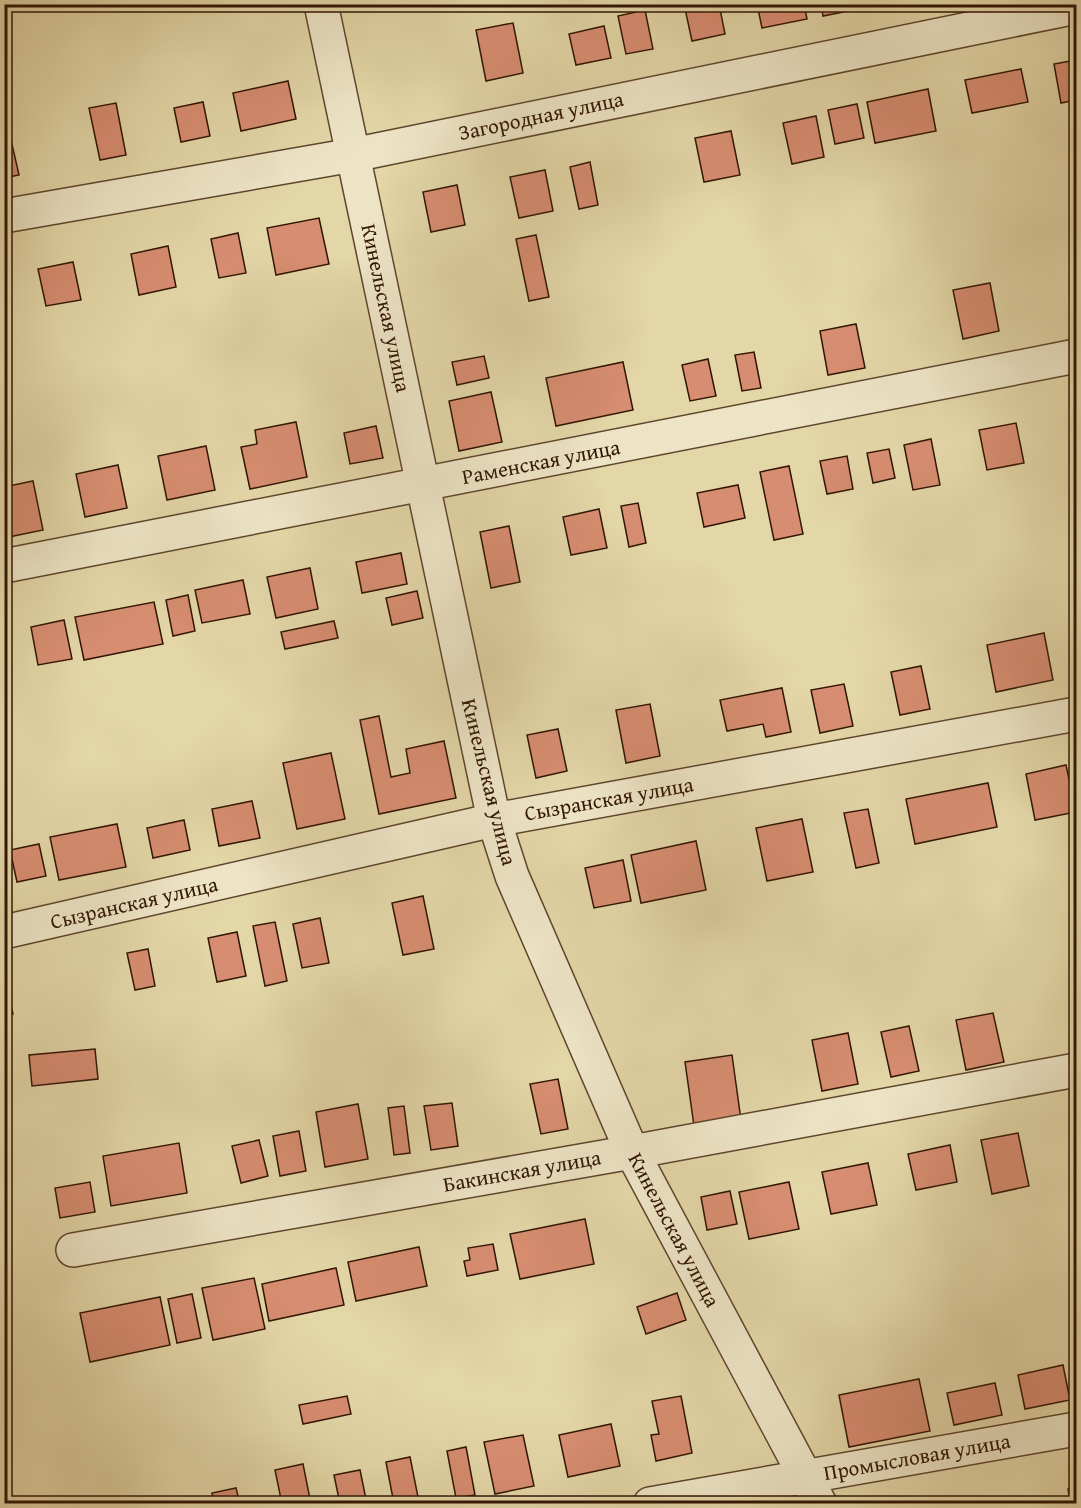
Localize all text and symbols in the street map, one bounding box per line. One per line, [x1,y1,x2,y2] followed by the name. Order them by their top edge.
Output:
[455,83,626,148] street label: Загородная улица
[354,221,419,395] street label: Кинельская улица
[459,431,623,492] street label: Раменская улица
[454,695,525,869] street label: Кинельская улица
[522,768,696,829] street label: Сызранская улица
[47,868,221,937] street label: Сызранская улица
[441,1141,603,1200] street label: Бакинская улица
[621,1147,728,1313] street label: Кинельская улица
[821,1425,1013,1488] street label: Промысловая улица

